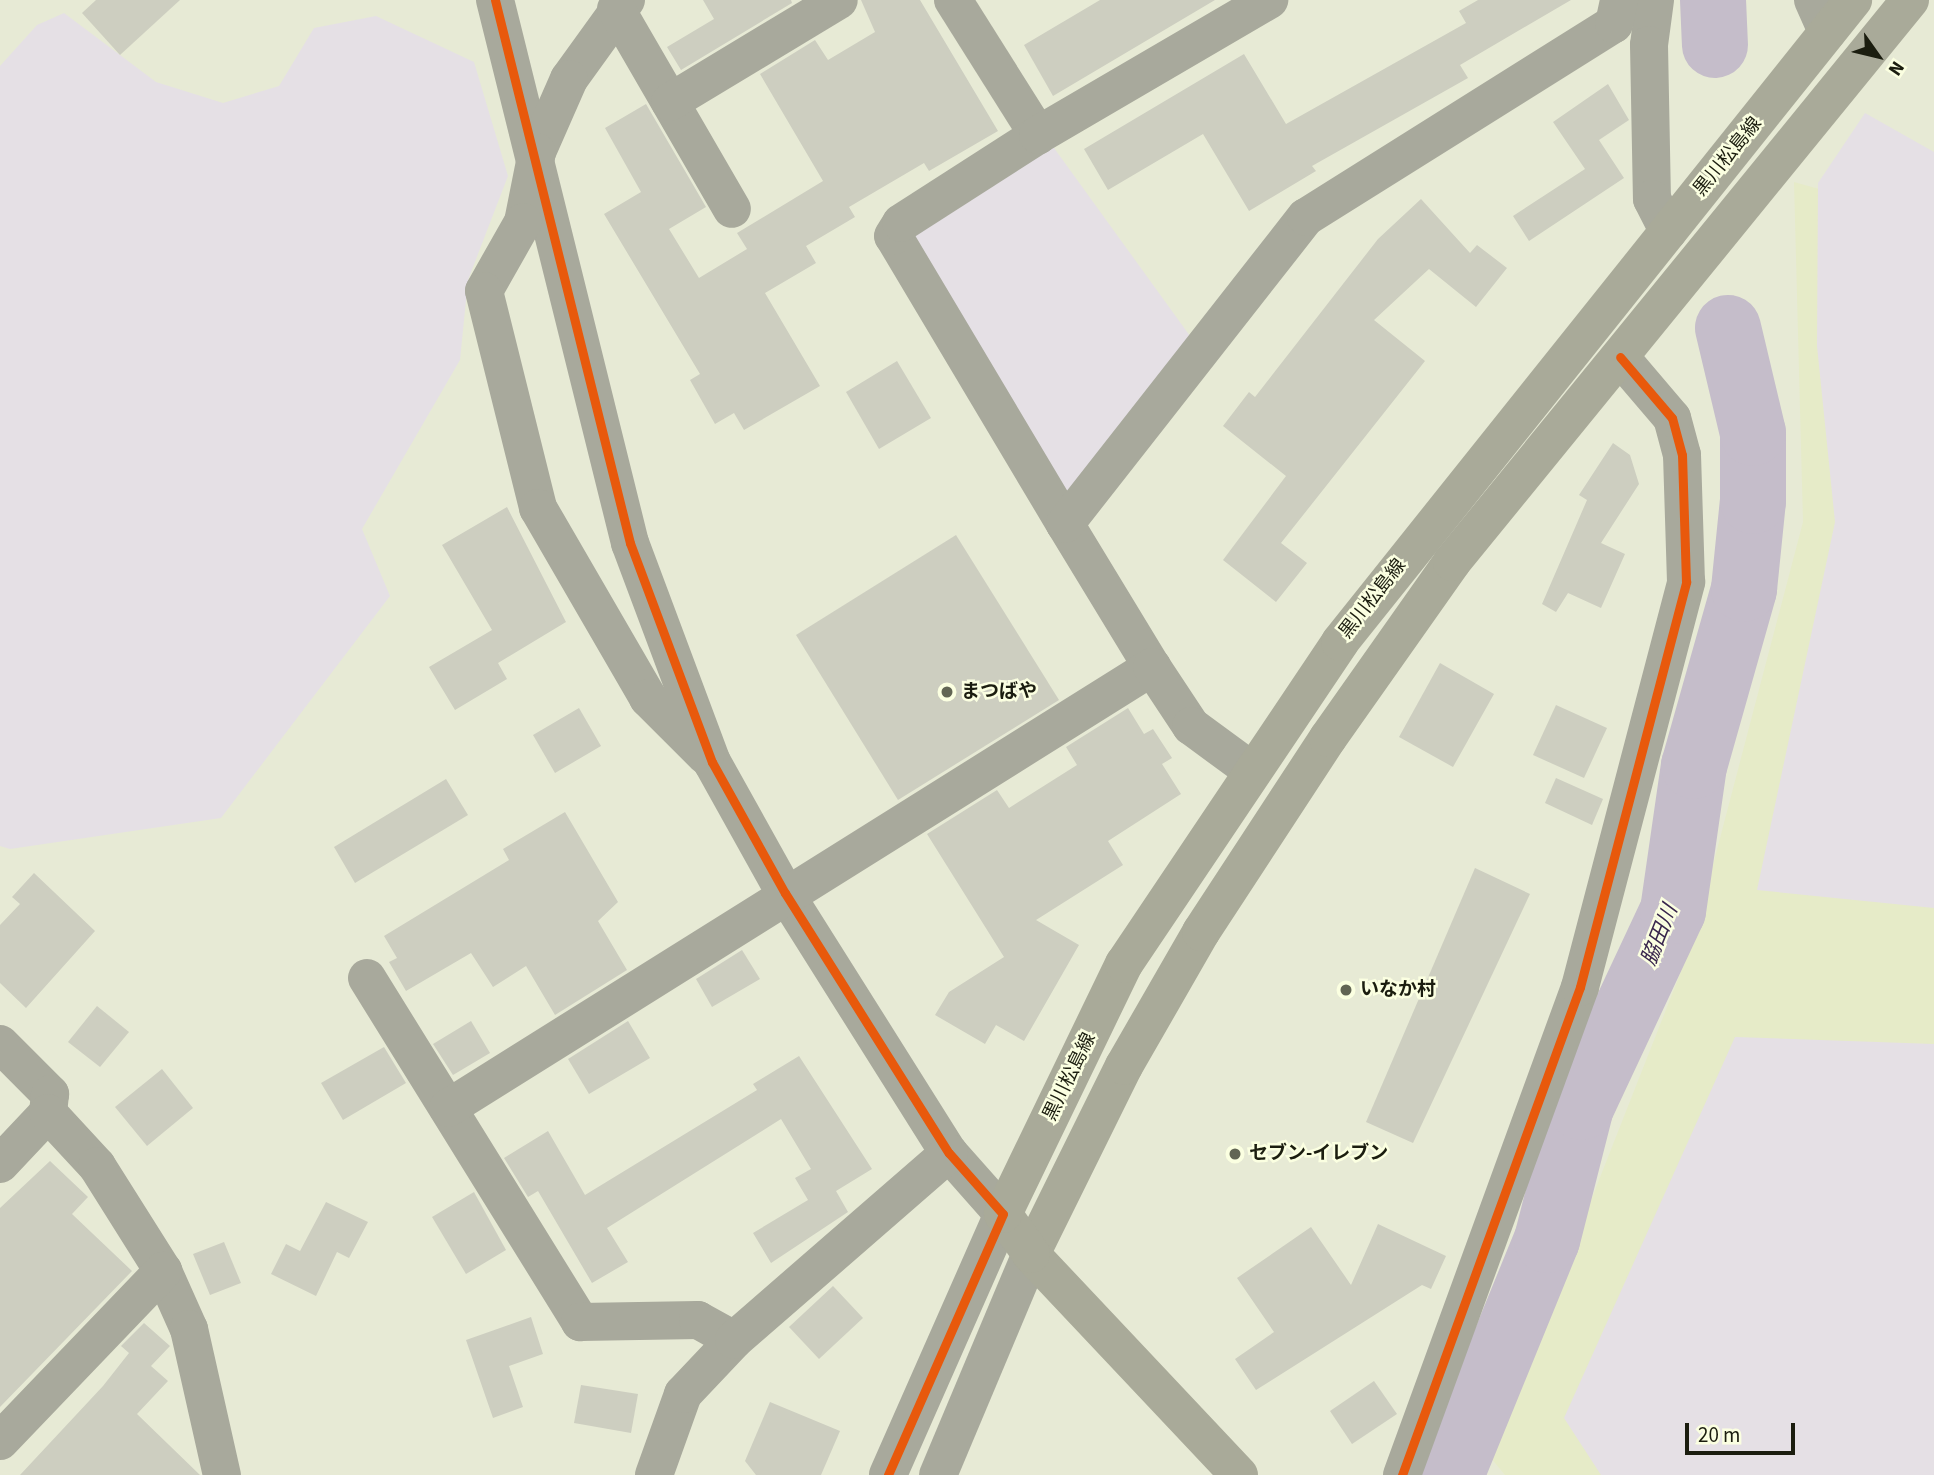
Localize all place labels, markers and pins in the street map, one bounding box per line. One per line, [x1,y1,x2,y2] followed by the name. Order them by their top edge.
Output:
[961,681,1037,703] place label: まつばや
[939,684,955,700] marker: まつばや
[1360,979,1436,1001] place label: いなか村
[1338,982,1354,998] marker: いなか村
[1249,1143,1388,1165] place label: セブン-イレブン
[1227,1146,1243,1162] marker: セブン-イレブン

